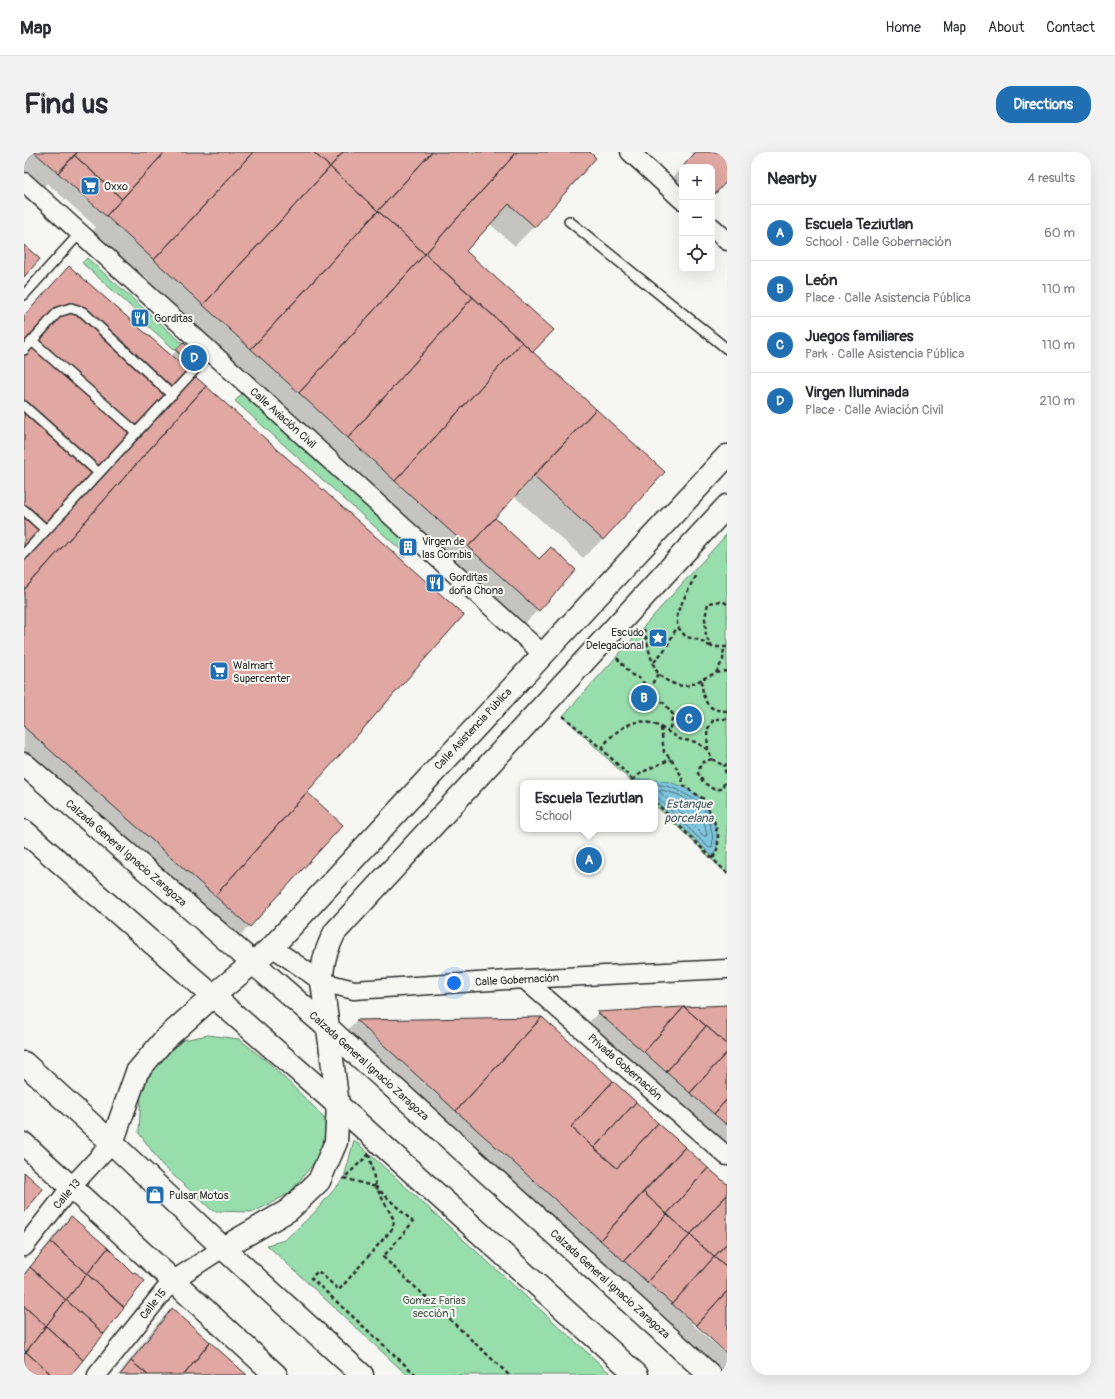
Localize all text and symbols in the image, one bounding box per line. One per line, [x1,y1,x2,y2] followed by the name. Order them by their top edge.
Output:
[20,16,51,40] text: Map
[886,19,921,36] text: Home
[943,19,966,36] text: Map
[988,19,1024,36] text: About
[1046,19,1095,36] text: Contact
[996,86,1091,123] button: Directions
[24,87,108,122] text: Find us
[679,164,715,272] map controls
[679,164,715,200] button: +
[767,168,816,189] text: Nearby
[1028,170,1075,186] text: 4 results
[79,175,101,197] supermarket icon: Oxxo
[104,180,128,193] place label: Oxxo
[679,200,715,236] button: −
[805,215,913,234] text: Escuela Teziutlan
[776,225,784,241] text: A
[1044,225,1075,241] text: 60 m
[805,234,951,250] text: School · Calle Gobernación
[679,236,715,272] button: locate
[805,271,838,290] text: León
[776,281,784,297] text: B
[1042,281,1075,297] text: 110 m
[805,290,971,306] text: Place · Calle Asistencia Pública
[129,307,151,329] restaurant icon: Gorditas
[154,312,193,325] place label: Gorditas
[805,327,914,346] text: Juegos familiares
[776,337,784,353] text: C
[1042,337,1075,353] text: 110 m
[181,343,207,373] pin: D
[805,346,964,362] text: Park · Calle Asistencia Pública
[805,383,909,402] text: Virgen Iluminada
[247,385,319,451] street label: Calle Aviación Civil
[776,393,784,409] text: D
[1039,393,1075,409] text: 210 m
[805,402,944,418] text: Place · Calle Aviación Civil
[422,535,472,561] place label: Virgen de las Combis
[397,536,419,558] building icon: Virgen de las Combis
[449,571,503,597] place label: Gorditas doña Chona
[424,572,446,594] restaurant icon: Gorditas doña Chona
[586,626,644,652] place label: Escudo Delegacional
[647,627,669,649] place icon: Escudo Delegacional
[233,659,290,685] place label: Walmart Supercenter
[208,660,230,682] supermarket icon: Walmart Supercenter
[631,683,657,713] pin: B
[432,685,514,773] street label: Calle Asistencia Pública
[676,704,702,734] pin: C
[520,780,658,832] popup
[535,789,643,808] text: Escuela Teziutlan
[63,797,189,909] street label: Calzada General Ignacio Zaragoza
[665,797,715,826] water label: Estanque porcelana
[535,808,572,824] text: School
[576,845,602,875] pin: A
[475,971,559,989] street label: Calle Gobernación
[444,973,464,993] your location
[307,1009,431,1123] street label: Calzada General Ignacio Zaragoza
[585,1031,665,1103] street label: Privada Gobernación
[51,1176,83,1212] street label: Calle 13
[144,1184,166,1206] shop icon: Pulsar Motos
[169,1189,229,1202] place label: Pulsar Motos
[548,1227,672,1341] street label: Calzada General Ignacio Zaragoza
[137,1286,169,1322] street label: Calle 15
[402,1294,466,1320] park label: Gomez Farias sección 1

